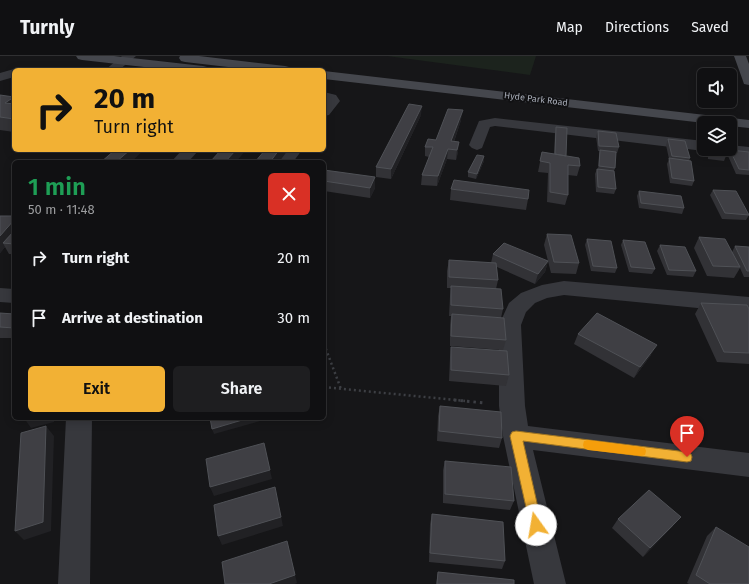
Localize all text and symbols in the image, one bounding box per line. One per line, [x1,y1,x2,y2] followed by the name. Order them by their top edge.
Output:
[20,16,74,39] text: Turnly
[556,19,583,36] text: Map
[605,19,669,36] text: Directions
[691,19,729,36] text: Saved
[697,68,737,156] map controls
[697,68,737,108] button: sound
[94,82,155,115] text: 20 m
[28,84,80,136] icon: right
[504,90,568,108] street label: Hyde Park Road
[94,116,174,138] text: Turn right
[697,116,737,156] button: layers
[28,173,86,201] text: 1 min
[268,173,310,215] button: close
[28,202,95,217] text: 50 m · 11:48
[28,247,50,269] icon: right
[62,249,129,267] text: Turn right
[277,249,310,267] text: 20 m
[28,307,50,329] icon: arrive
[62,309,203,327] text: Arrive at destination
[277,309,310,327] text: 30 m
[28,366,165,412] button: Exit
[173,366,310,412] button: Share
[670,416,704,457] pin
[676,422,698,444] icon: arrive
[515,504,557,546] position arrow

